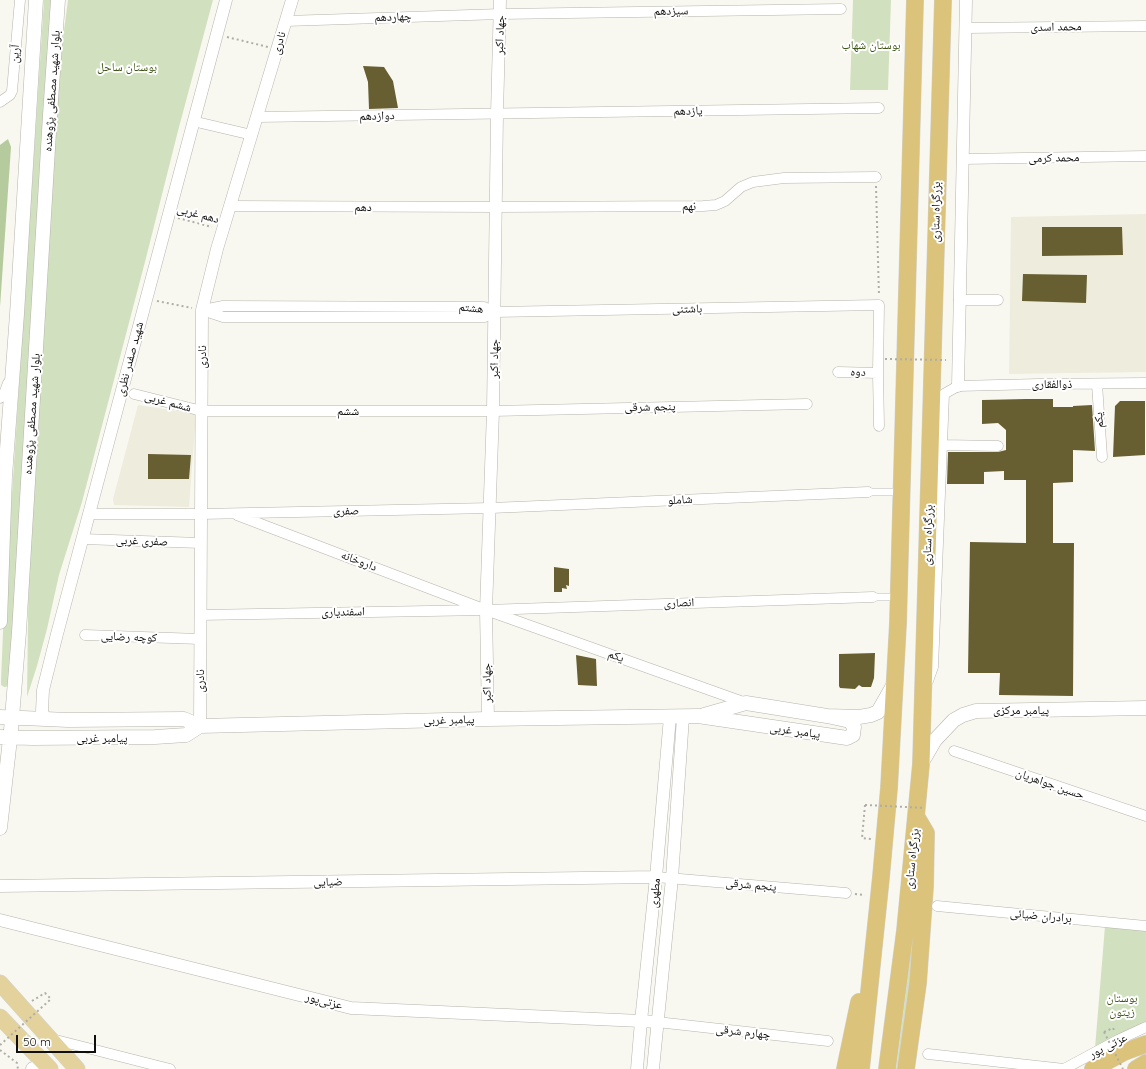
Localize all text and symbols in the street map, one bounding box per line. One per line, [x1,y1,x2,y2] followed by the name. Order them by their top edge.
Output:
[654,4,688,18] street label: سیزدهم
[374,9,412,25] street label: چهاردهم
[492,15,508,55] street label: جهاد اکبر
[1030,19,1082,35] street label: محمد اسدی
[41,30,63,152] street label: بلوار شهید مصطفی پژوهنده
[269,30,289,56] street label: نادری
[841,38,901,52] park label: بوستان شهاب
[7,44,23,64] street label: آرین
[97,60,157,74] park label: بوستان ساحل
[673,104,703,118] street label: یازدهم
[359,108,395,124] street label: دوازدهم
[1028,150,1080,166] street label: محمد کرمی
[928,181,944,243] street label: بزرگراه ستاری
[682,199,696,213] street label: نهم
[354,200,372,214] street label: دهم
[175,201,221,227] street label: دهم غربی
[458,300,484,316] street label: هشتم
[672,302,702,316] street label: باشتنی
[113,320,147,398] street label: شهید صفدر نظری
[487,339,501,379] street label: جهاد اکبر
[195,345,209,369] street label: نادری
[21,353,43,475] street label: بلوار شهید مصطفی پژوهنده
[850,365,866,379] street label: دوه
[1032,377,1072,391] street label: ذوالفقاری
[143,389,193,415] street label: ششم غربی
[624,399,676,415] street label: پنجم شرقی
[337,404,359,418] street label: ششم
[1091,412,1107,428] street label: یکم
[667,492,693,508] street label: شاملو
[333,504,359,518] street label: صفری
[920,504,936,566] street label: بزرگراه ستاری
[116,533,168,549] street label: صفری غربی
[339,548,379,574] street label: داروخانه
[663,595,695,611] street label: انصاری
[321,604,365,620] street label: اسفندیاری
[101,629,157,645] street label: کوچه رضایی
[606,647,626,665] street label: یکم
[479,663,495,703] street label: جهاد اکبر
[193,669,207,693] street label: نادری
[993,703,1049,717] street label: پیامبر مرکزی
[423,712,475,728] street label: پیامبر غربی
[769,720,821,742] street label: پیامبر غربی
[76,731,128,745] street label: پیامبر غربی
[1014,766,1086,802] street label: حسین جواهریان
[902,828,922,890] street label: بزرگراه ستاری
[313,875,343,889] street label: ضیایی
[725,876,777,894] street label: پنجم شرقی
[646,877,664,909] street label: مطهری
[1009,906,1073,926] street label: برادران ضیائی
[304,989,344,1013] street label: عزتی‌پور
[1106,991,1138,1019] park label: بوستان زیتون
[715,1022,771,1042] street label: چهارم شرقی
[18,1027,98,1053] scale bar
[1087,1030,1129,1062] street label: عزتی پور
[23,1034,51,1049] text: 50 m

